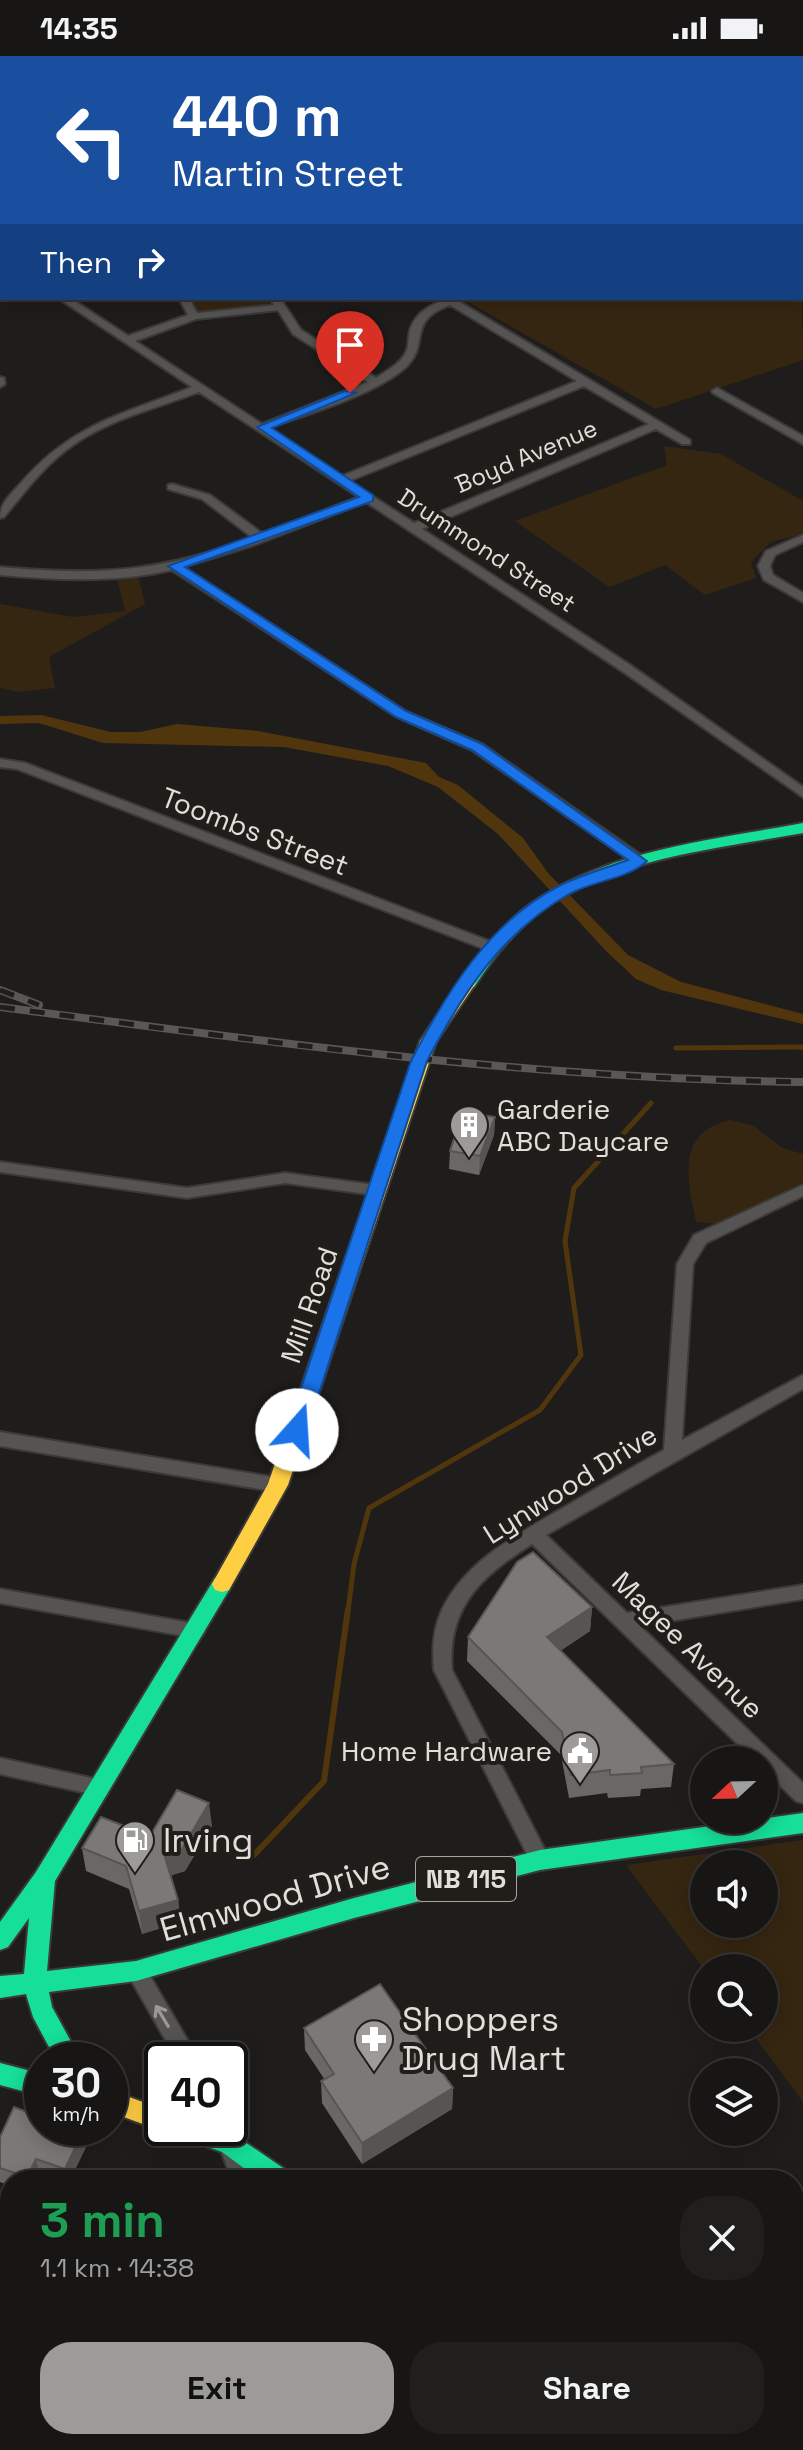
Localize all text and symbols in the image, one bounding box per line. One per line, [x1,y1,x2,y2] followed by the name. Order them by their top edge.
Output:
[40,9,118,48] text: 14:35
[172,81,342,152] text: 440 m
[40,88,144,192] icon: left
[172,151,404,197] text: Martin Street
[128,240,172,284] icon: right
[40,243,112,282] text: Then
[316,311,384,393] pin
[328,323,372,367] icon: arrive
[450,412,602,500] street label: Boyd Avenue
[392,481,582,619] street label: Drummond Street
[156,779,354,883] street label: Toombs Street
[497,1091,669,1159] place label: Garderie ABC Daycare
[448,1104,490,1159] building icon: Garderie ABC Daycare
[272,1242,346,1368] street label: Mill Road
[255,1388,339,1472] position arrow
[476,1416,664,1552] street label: Lynwood Drive
[605,1564,771,1726] street label: Magee Avenue
[559,1730,601,1785] public building icon: Home Hardware
[341,1733,552,1769] place label: Home Hardware
[690,1746,778,1834] north arrow
[690,1746,778,2146] map controls
[114,1819,156,1874] fuel station icon: Irving
[163,1819,253,1862] place label: Irving
[155,1845,395,1951] street label: Elmwood Drive
[690,1850,778,1938] button: sound
[416,1857,516,1901] road number: NB 115
[690,1954,778,2042] button: search
[402,1998,566,2080] place label: Shoppers Drug Mart
[154,2004,169,2028] one-way arrow
[353,2018,395,2073] pharmacy icon: Shoppers Drug Mart
[144,2042,248,2146] speed limit sign: 40
[51,2058,101,2109] text: 30
[690,2058,778,2146] button: layers
[52,2101,100,2127] text: km/h
[40,2190,165,2251] text: 3 min
[680,2196,764,2280] button: close
[40,2251,194,2285] text: 1.1 km · 14:38
[40,2342,394,2434] button: Exit
[410,2342,764,2434] button: Share

